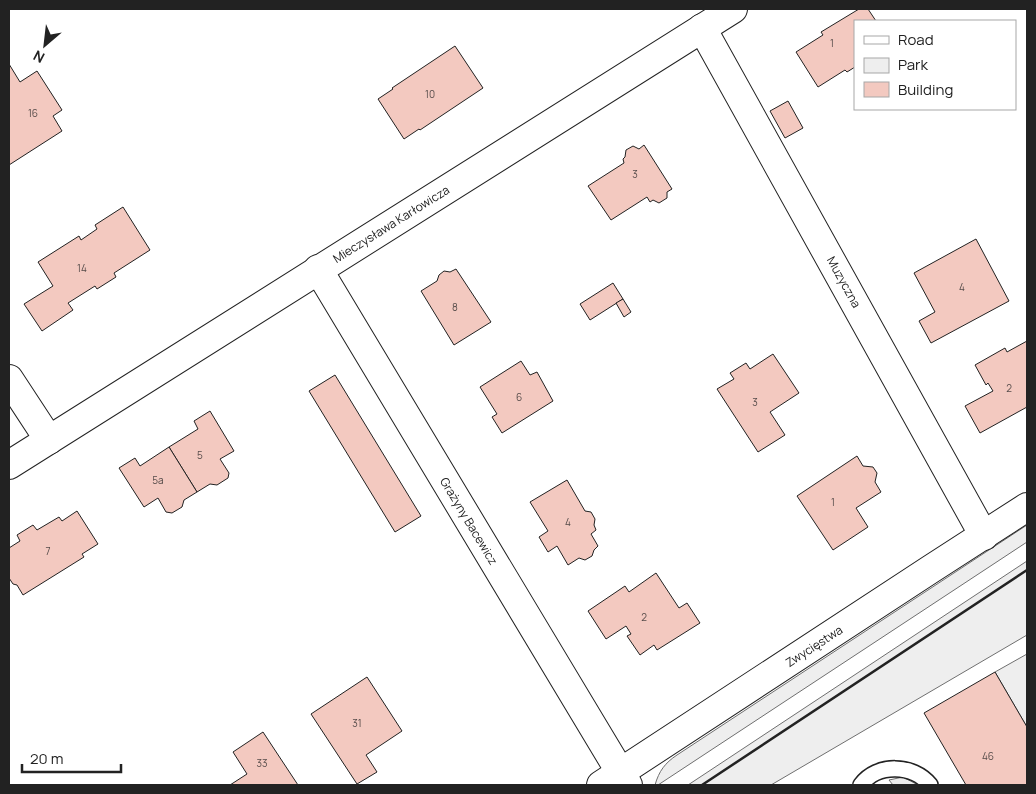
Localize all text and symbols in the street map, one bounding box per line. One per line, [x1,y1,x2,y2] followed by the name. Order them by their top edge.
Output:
[20,20,70,70] north arrow
[854,20,1016,110] legend
[898,29,934,50] text: Road
[830,36,834,50] house number: 1
[30,46,48,68] text: N
[898,54,928,75] text: Park
[898,79,953,100] text: Building
[425,87,435,101] house number: 10
[28,106,38,120] house number: 16
[632,167,638,181] house number: 3
[330,181,452,267] street label: Mieczysława Karłowicza
[823,253,865,311] street label: Muzyczna
[77,261,87,275] house number: 14
[959,280,965,294] house number: 4
[452,300,458,314] house number: 8
[1006,381,1012,395] house number: 2
[516,390,522,404] house number: 6
[752,395,758,409] house number: 3
[197,448,203,462] house number: 5
[152,473,164,487] house number: 5a
[436,474,502,568] street label: Grażyny Bacewicz
[831,495,835,509] house number: 1
[565,515,571,529] house number: 4
[45,544,51,558] house number: 7
[641,610,647,624] house number: 2
[782,621,846,671] street label: Zwycięstwa
[352,716,362,730] house number: 31
[22,742,121,774] scale bar
[30,748,63,769] text: 20 m
[982,749,994,763] house number: 46
[256,756,268,770] house number: 33

